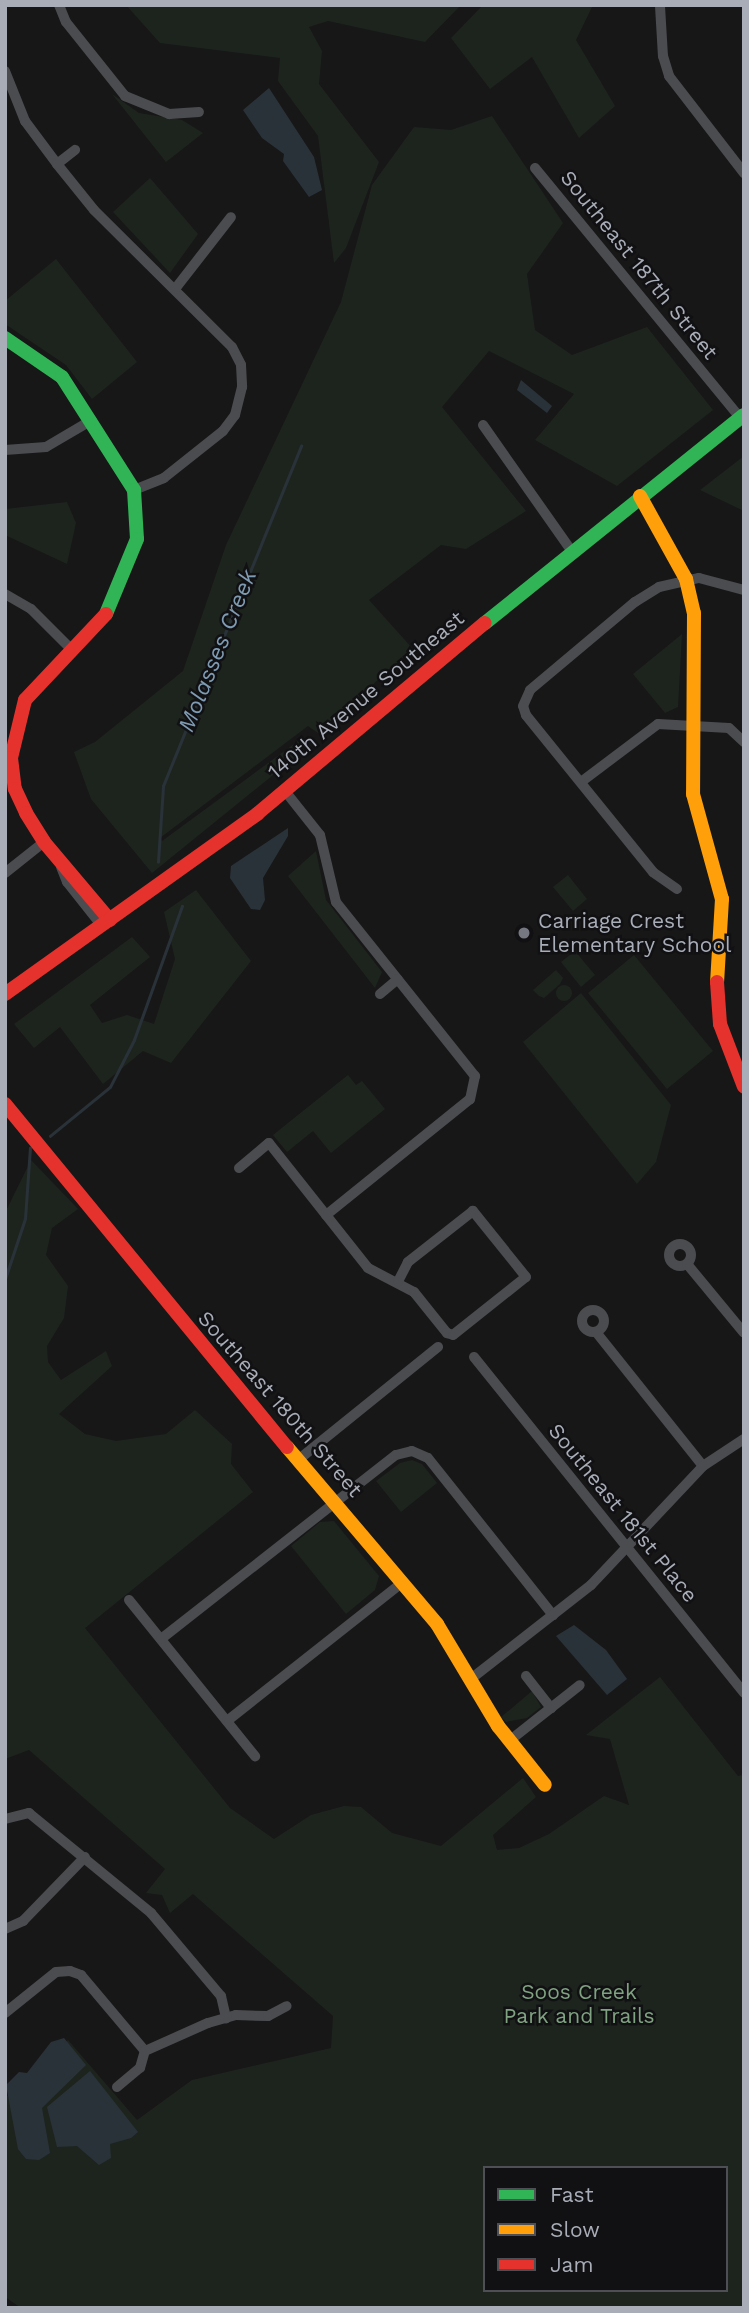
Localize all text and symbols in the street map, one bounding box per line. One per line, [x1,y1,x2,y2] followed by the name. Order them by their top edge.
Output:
[555,165,723,365] street label: Southeast 187th Street
[173,566,263,736] water label: Molasses Creek
[262,605,470,785] street label: 140th Avenue Southeast
[538,908,732,958] place label: Carriage Crest Elementary School
[516,925,532,941] marker: Carriage Crest Elementary School
[192,1306,368,1502] street label: Southeast 180th Street
[543,1418,703,1608] street label: Southeast 181st Place
[503,1979,655,2029] park label: Soos Creek Park and Trails
[483,2166,728,2292] legend
[550,2182,594,2207] text: Fast
[550,2217,600,2242] text: Slow
[550,2252,593,2277] text: Jam

